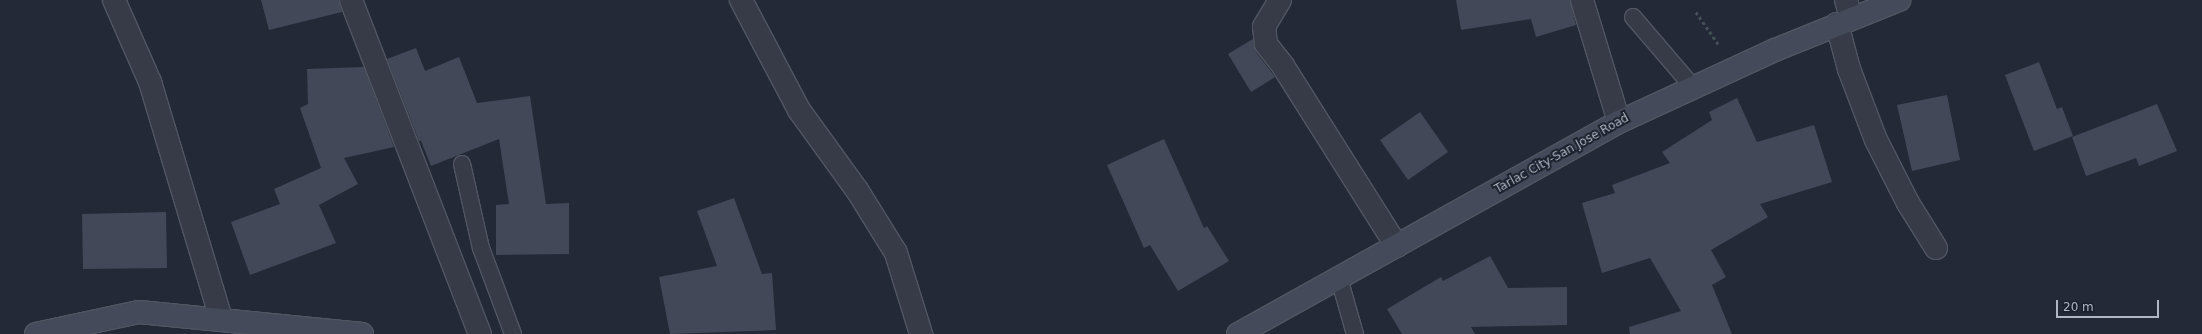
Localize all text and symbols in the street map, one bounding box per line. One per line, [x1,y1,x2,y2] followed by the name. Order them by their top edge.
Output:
[1492,111,1632,197] street label: Tarlac City-San Jose Road
[2058,292,2161,318] scale bar
[2063,300,2094,314] text: 20 m

